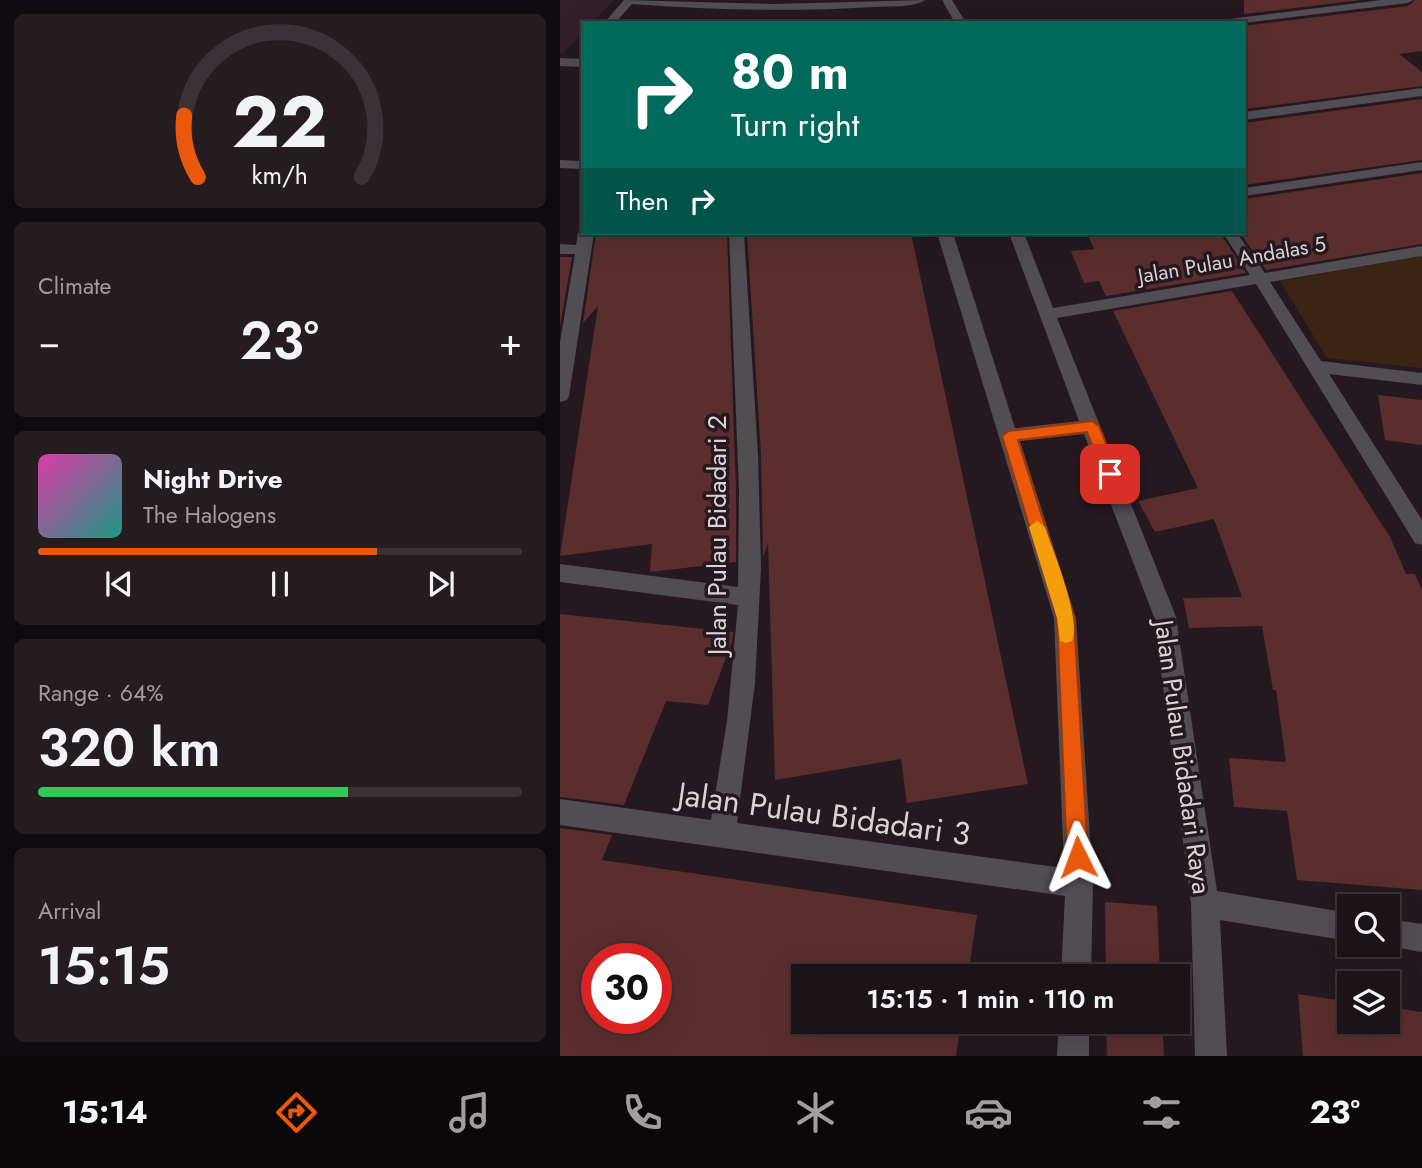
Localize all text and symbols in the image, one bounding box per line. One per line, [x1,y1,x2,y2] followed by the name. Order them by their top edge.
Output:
[731,37,849,107] text: 80 m
[616,49,707,140] icon: right
[232,70,328,175] text: 22
[731,102,860,148] text: Turn right
[252,157,308,193] text: km/h
[616,182,669,220] text: Then
[683,182,721,220] icon: right
[1133,229,1328,292] street label: Jalan Pulau Andalas 5
[38,269,111,303] text: Climate
[240,303,319,379] text: 23°
[38,314,60,369] text: −
[499,314,522,369] text: +
[698,415,736,658] street label: Jalan Pulau Bidadari 2
[1080,444,1140,504] pin
[1091,455,1129,493] icon: arrive
[143,460,283,498] text: Night Drive
[143,498,276,532] text: The Halogens
[100,565,138,603] icon: previous
[261,565,299,603] icon: pause
[422,565,460,603] icon: next
[1145,615,1221,896] street label: Jalan Pulau Bidadari Raya
[38,676,164,710] text: Range · 64%
[38,710,221,786] text: 320 km
[671,770,973,857] street label: Jalan Pulau Bidadari 3
[1041,820,1115,894] position arrow
[38,894,101,928] text: Arrival
[1337,894,1400,1034] map controls
[1337,894,1400,957] button: search
[38,928,170,1004] text: 15:15
[581,943,672,1034] speed limit sign: 30
[1337,971,1400,1034] button: layers
[867,980,1114,1018] text: 15:15 · 1 min · 110 m
[272,1088,321,1137] icon: directions
[445,1088,494,1137] icon: music
[618,1088,667,1137] icon: phone
[791,1088,840,1137] icon: climate
[964,1088,1013,1137] icon: car
[1137,1088,1186,1137] icon: filters
[62,1089,148,1135] text: 15:14
[1310,1089,1360,1135] text: 23°

